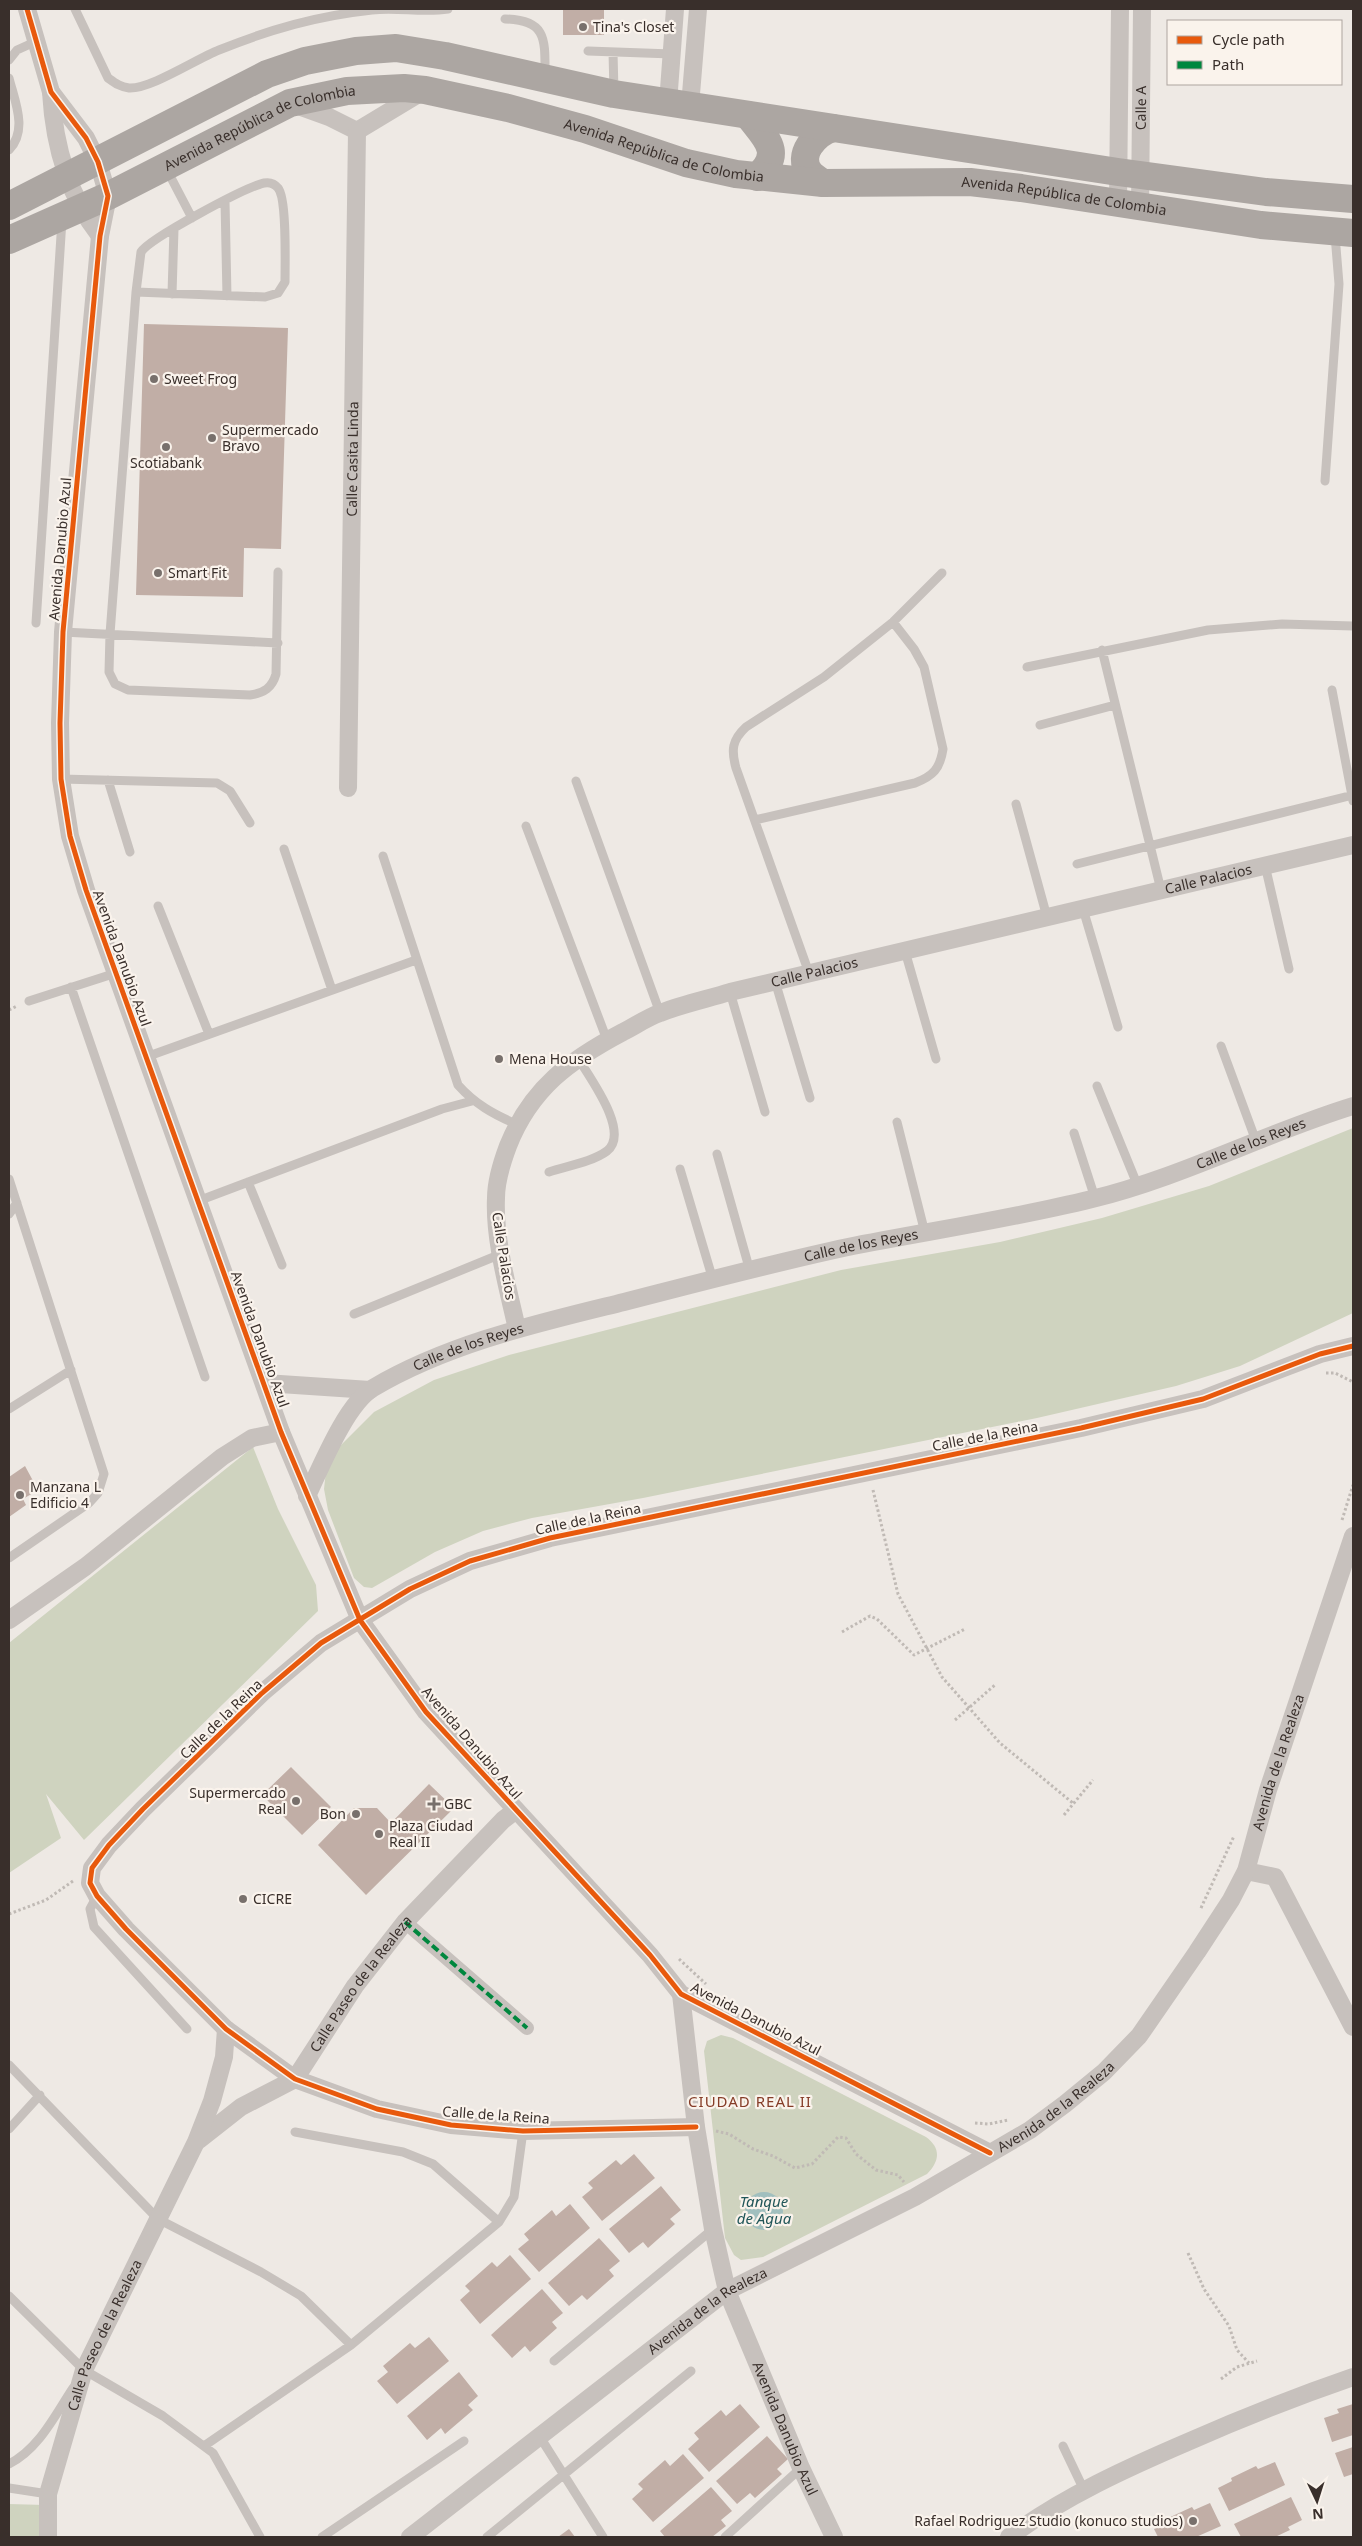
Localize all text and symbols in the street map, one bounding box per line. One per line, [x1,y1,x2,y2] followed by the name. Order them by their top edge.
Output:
[593,17,674,36] place label: Tina's Closet
[1167,20,1342,85] legend
[577,21,589,33] marker: Tina's Closet
[1212,29,1285,49] text: Cycle path
[1212,54,1244,74] text: Path
[160,81,356,175] street label: Avenida República de Colombia
[1131,86,1150,130] street label: Calle A
[562,114,765,186] street label: Avenida República de Colombia
[961,172,1168,219] street label: Avenida República de Colombia
[164,369,237,388] place label: Sweet Frog
[148,373,160,385] marker: Sweet Frog
[342,401,362,517] street label: Calle Casita Linda
[222,420,319,455] place label: Supermercado Bravo
[206,432,218,444] marker: Supermercado Bravo
[160,441,172,453] marker: Scotiabank
[130,453,203,472] place label: Scotiabank
[44,476,75,621] street label: Avenida Danubio Azul
[168,563,227,582] place label: Smart Fit
[152,567,164,579] marker: Smart Fit
[1163,859,1254,898] street label: Calle Palacios
[89,887,156,1029] street label: Avenida Danubio Azul
[769,952,860,991] street label: Calle Palacios
[509,1049,592,1068] place label: Mena House
[493,1053,505,1065] marker: Mena House
[1193,1113,1308,1173] street label: Calle de los Reyes
[488,1211,521,1302] street label: Calle Palacios
[802,1224,920,1266] street label: Calle de los Reyes
[227,1268,294,1410] street label: Avenida Danubio Azul
[410,1318,526,1375] street label: Calle de los Reyes
[930,1416,1039,1455] street label: Calle de la Reina
[30,1477,101,1512] place label: Manzana L Edificio 4
[14,1489,26,1501] marker: Manzana L Edificio 4
[533,1498,642,1539] street label: Calle de la Reina
[175,1674,266,1763] street label: Calle de la Reina
[418,1682,527,1803] street label: Avenida Danubio Azul
[1247,1692,1308,1833] street label: Avenida de la Realeza
[189,1783,286,1818] place label: Supermercado Real
[444,1794,472,1813] place label: GBC
[290,1795,302,1807] marker: Supermercado Real
[428,1798,440,1810] marker: GBC
[320,1804,346,1823] place label: Bon
[350,1808,362,1820] marker: Bon
[389,1816,473,1851] place label: Plaza Ciudad Real II
[373,1828,385,1840] marker: Plaza Ciudad Real II
[253,1889,292,1908] place label: CICRE
[237,1893,249,1905] marker: CICRE
[305,1911,416,2056] street label: Calle Paseo de la Realeza
[688,1977,825,2060] street label: Avenida Danubio Azul
[993,2057,1118,2156] street label: Avenida de la Realeza
[688,2091,812,2111] district label: CIUDAD REAL II
[442,2101,550,2128] street label: Calle de la Reina
[737,2191,792,2228] water label: Tanque de Agua
[63,2256,146,2413] street label: Calle Paseo de la Realeza
[643,2262,770,2358] street label: Avenida de la Realeza
[748,2358,823,2498] street label: Avenida Danubio Azul
[1292,2476,1342,2526] north arrow
[1312,2505,1324,2524] text: N
[914,2511,1183,2530] place label: Rafael Rodriguez Studio (konuco studios)
[1187,2515,1199,2527] marker: Rafael Rodriguez Studio (konuco studios)

